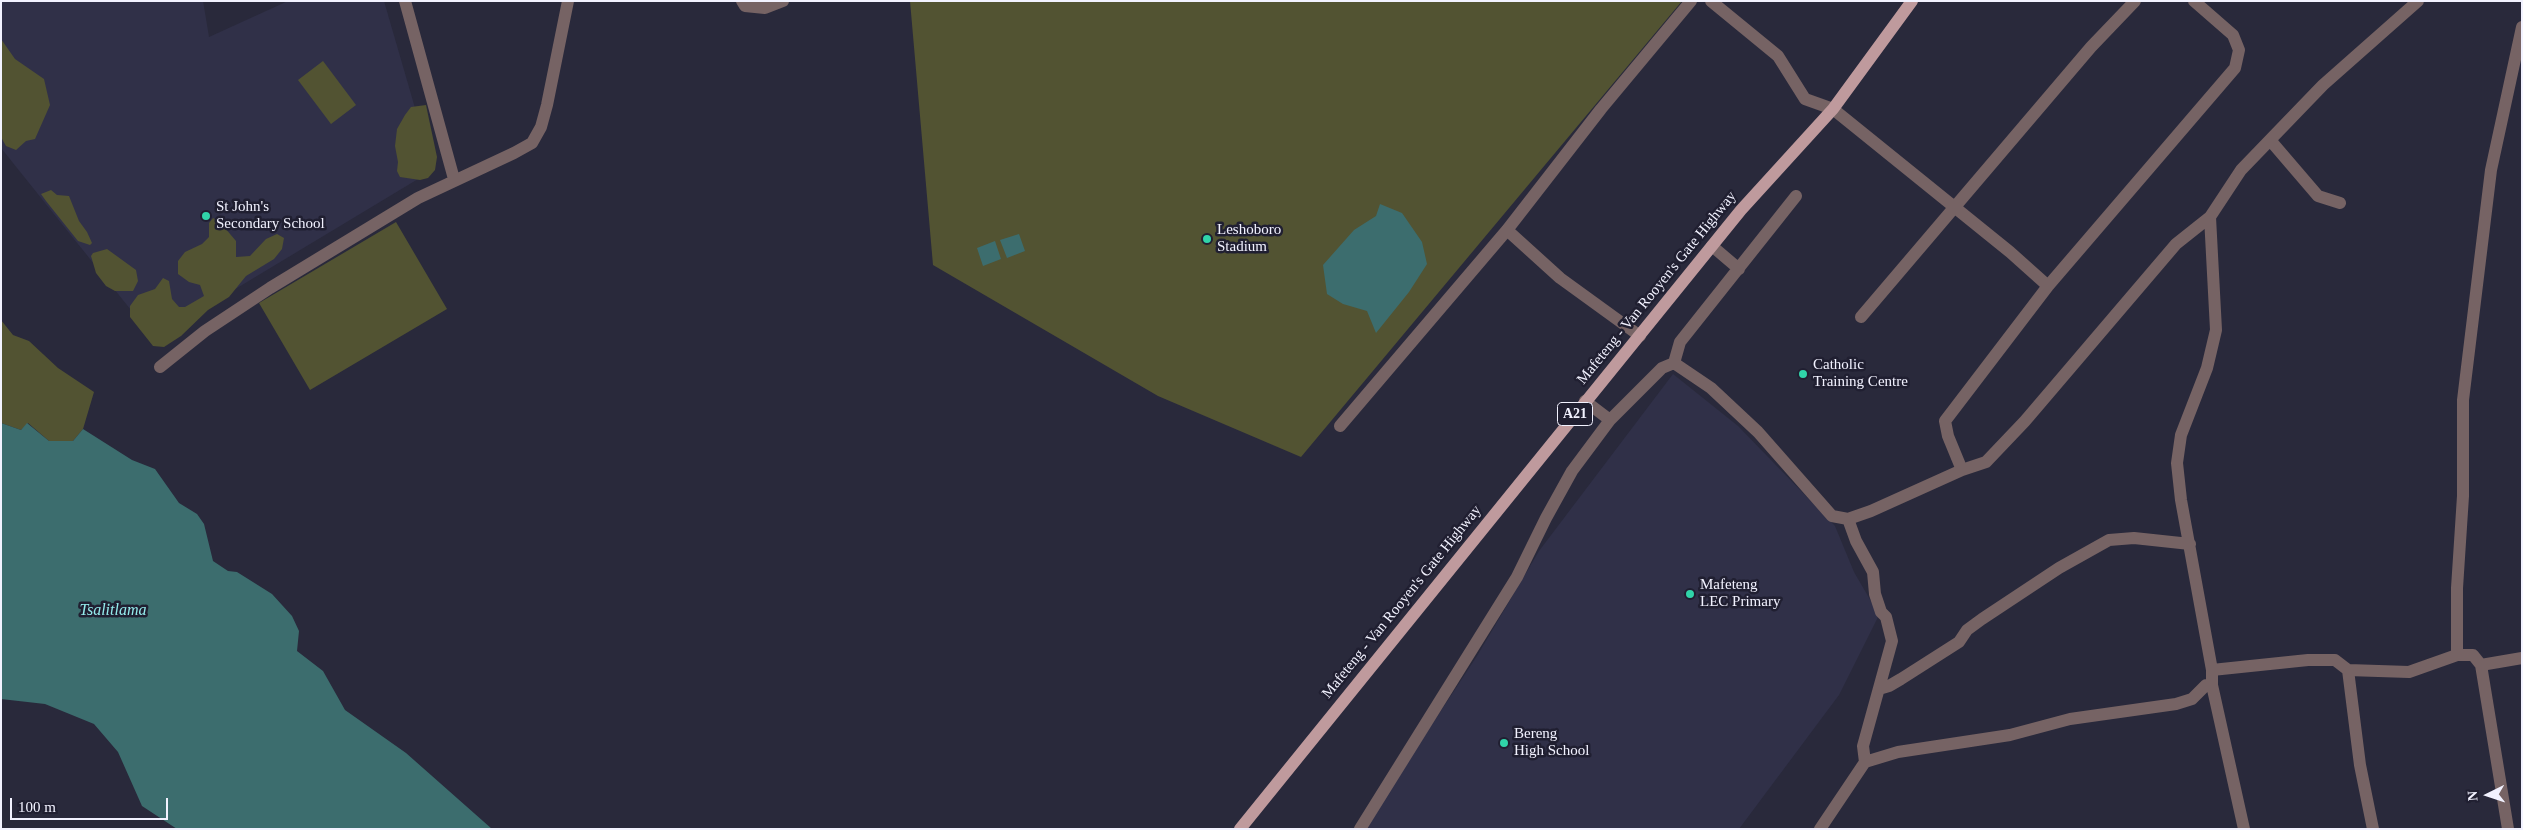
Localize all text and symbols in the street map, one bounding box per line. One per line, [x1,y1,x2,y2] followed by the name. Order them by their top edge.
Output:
[1574,188,1740,388] street label: Mafeteng - Van Rooyen's Gate Highway
[216,198,325,233] place label: St John's Secondary School
[200,210,212,222] marker: St John's Secondary School
[1217,221,1281,256] place label: Leshoboro Stadium
[1201,233,1213,245] marker: Leshoboro Stadium
[1813,356,1908,391] place label: Catholic Training Centre
[1797,368,1809,380] marker: Catholic Training Centre
[1558,402,1592,426] road number: A21
[1319,502,1485,702] street label: Mafeteng - Van Rooyen's Gate Highway
[1700,576,1780,611] place label: Mafeteng LEC Primary
[1684,588,1696,600] marker: Mafeteng LEC Primary
[80,601,146,621] water label: Tsalitlama
[1514,725,1589,760] place label: Bereng High School
[1498,737,1510,749] marker: Bereng High School
[2463,770,2513,820] north arrow
[12,788,170,820] scale bar
[2465,791,2480,802] text: N
[18,799,56,815] text: 100 m

